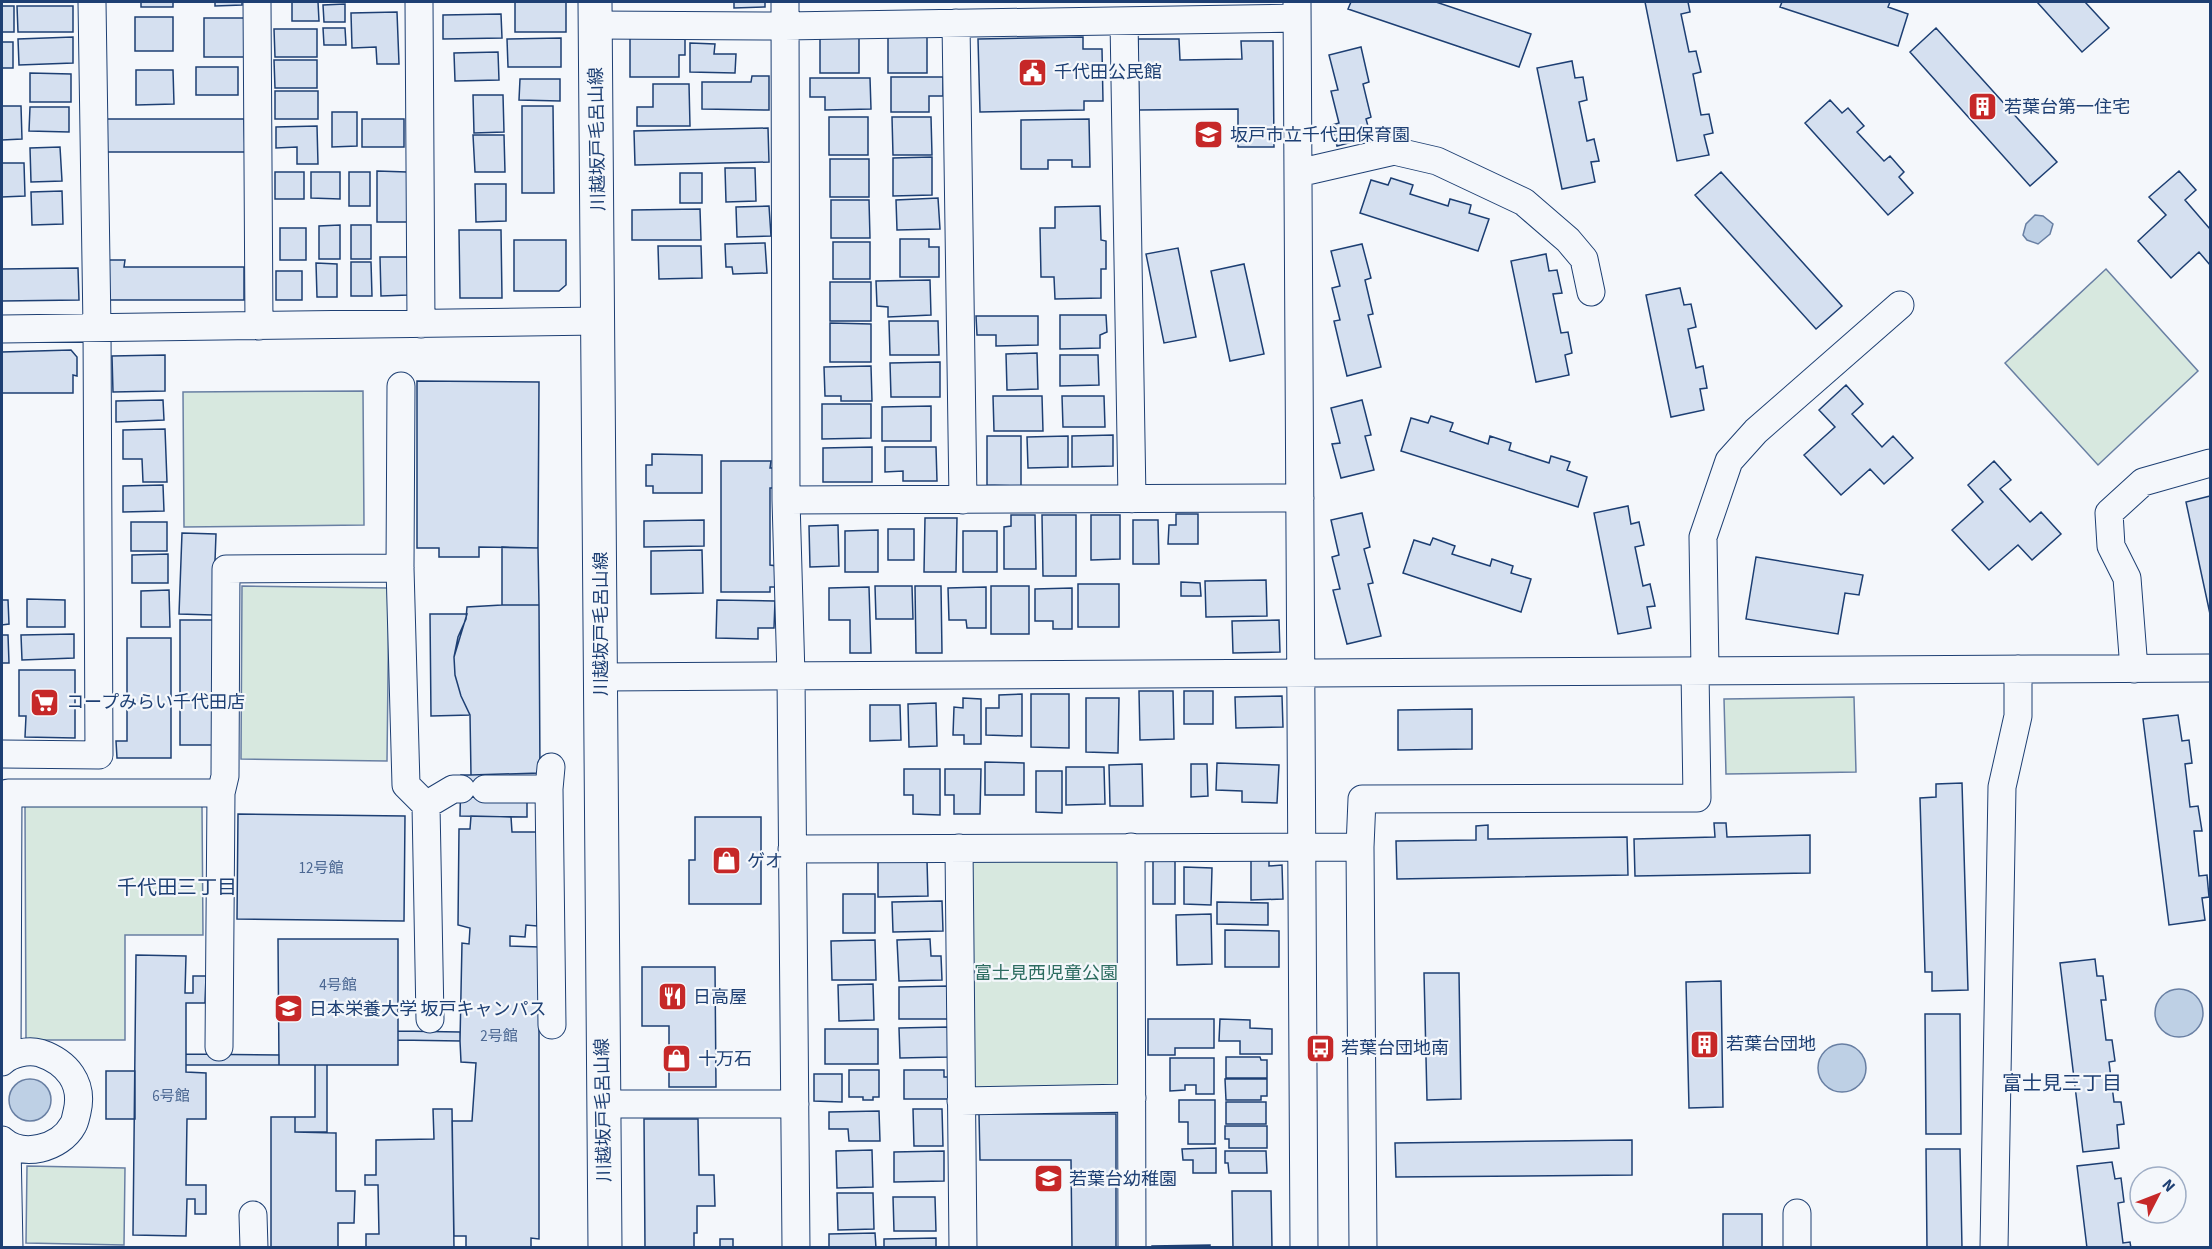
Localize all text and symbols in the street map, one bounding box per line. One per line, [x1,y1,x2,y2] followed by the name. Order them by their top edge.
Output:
[1017,56,1049,88] public building icon: 千代田公民館
[1054,60,1162,85] place label: 千代田公民館
[584,67,611,211] street label: 川越坂戸毛呂山線
[1967,91,1999,123] building icon: 若葉台第一住宅
[2004,95,2130,120] place label: 若葉台第一住宅
[1193,119,1225,151] school or university icon: 坂戸市立千代田保育園
[1230,123,1410,148] place label: 坂戸市立千代田保育園
[589,552,614,696] street label: 川越坂戸毛呂山線
[29,686,61,718] supermarket icon: コープみらい千代田店
[66,690,245,715] place label: コープみらい千代田店
[710,845,742,877] shop icon: ゲオ
[747,849,783,874] place label: ゲオ
[299,858,343,879] house number: 12号館
[117,874,237,902] district label: 千代田三丁目
[974,961,1118,986] park label: 富士見西児童公園
[319,975,357,996] house number: 4号館
[656,981,688,1013] restaurant icon: 日高屋
[693,985,747,1010] place label: 日高屋
[272,993,304,1025] school or university icon: 日本栄養大学 坂戸キャンパス
[309,997,547,1022] place label: 日本栄養大学 坂戸キャンパス
[480,1026,518,1047] house number: 2号館
[1689,1028,1721,1060] building icon: 若葉台団地
[1304,1032,1336,1064] bus stop icon: 若葉台団地南
[1726,1032,1816,1057] place label: 若葉台団地
[1341,1036,1449,1061] place label: 若葉台団地南
[590,1038,617,1182] street label: 川越坂戸毛呂山線
[661,1043,693,1075] shop icon: 十万石
[698,1047,752,1072] place label: 十万石
[2002,1070,2122,1098] district label: 富士見三丁目
[152,1086,190,1107] house number: 6号館
[1032,1163,1064,1195] school or university icon: 若葉台幼稚園
[2128,1165,2188,1225] north arrow
[1069,1167,1177,1192] place label: 若葉台幼稚園
[2157,1174,2180,1197] text: N

